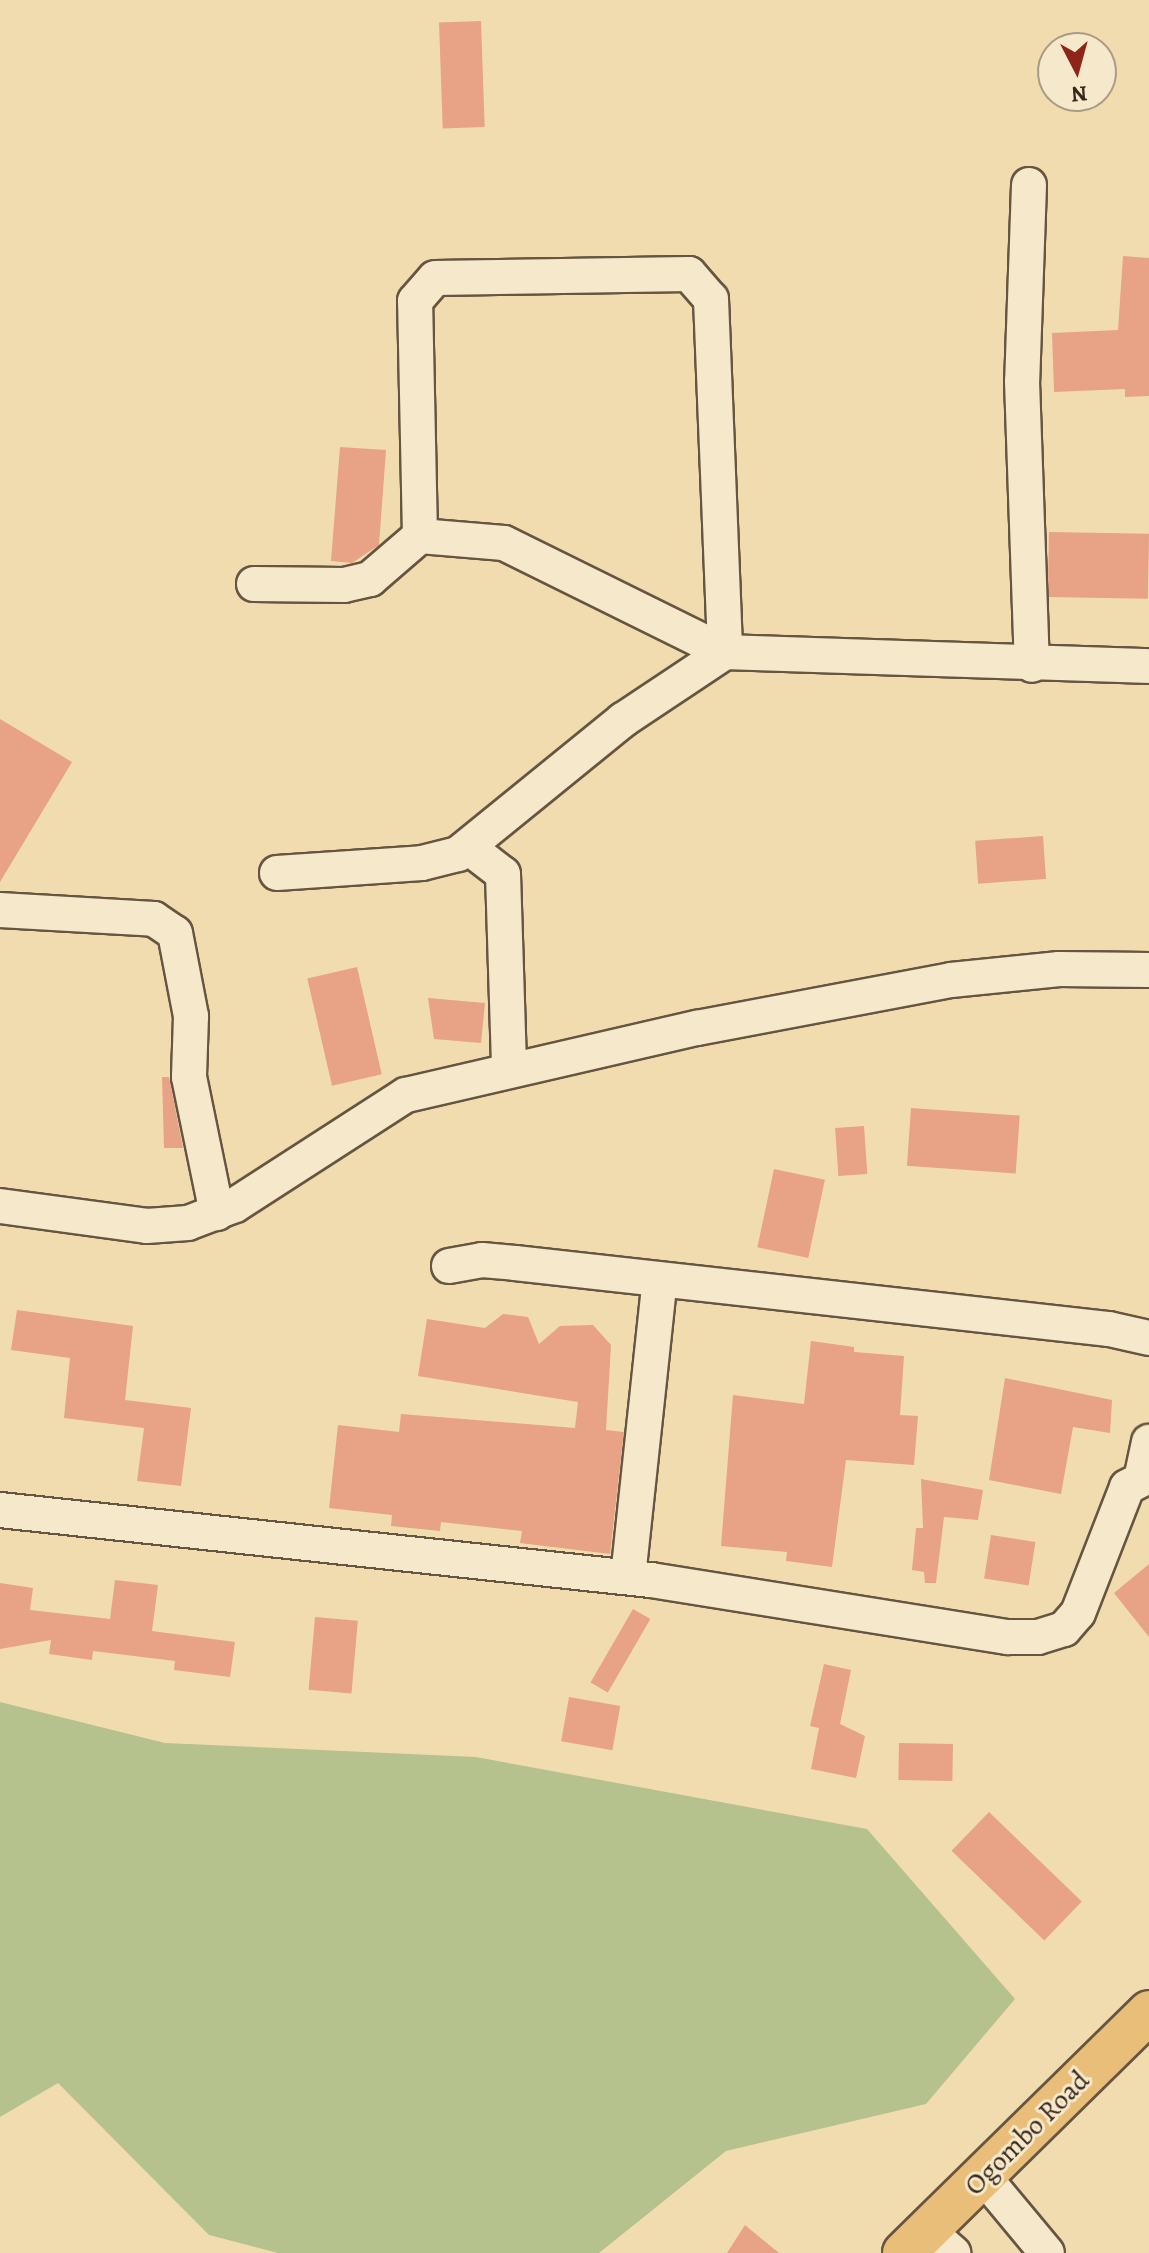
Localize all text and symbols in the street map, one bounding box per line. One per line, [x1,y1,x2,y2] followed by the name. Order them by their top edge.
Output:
[1037,32,1117,112] north arrow
[1070,78,1089,110] text: N
[958,2064,1096,2202] street label: Ogombo Road

